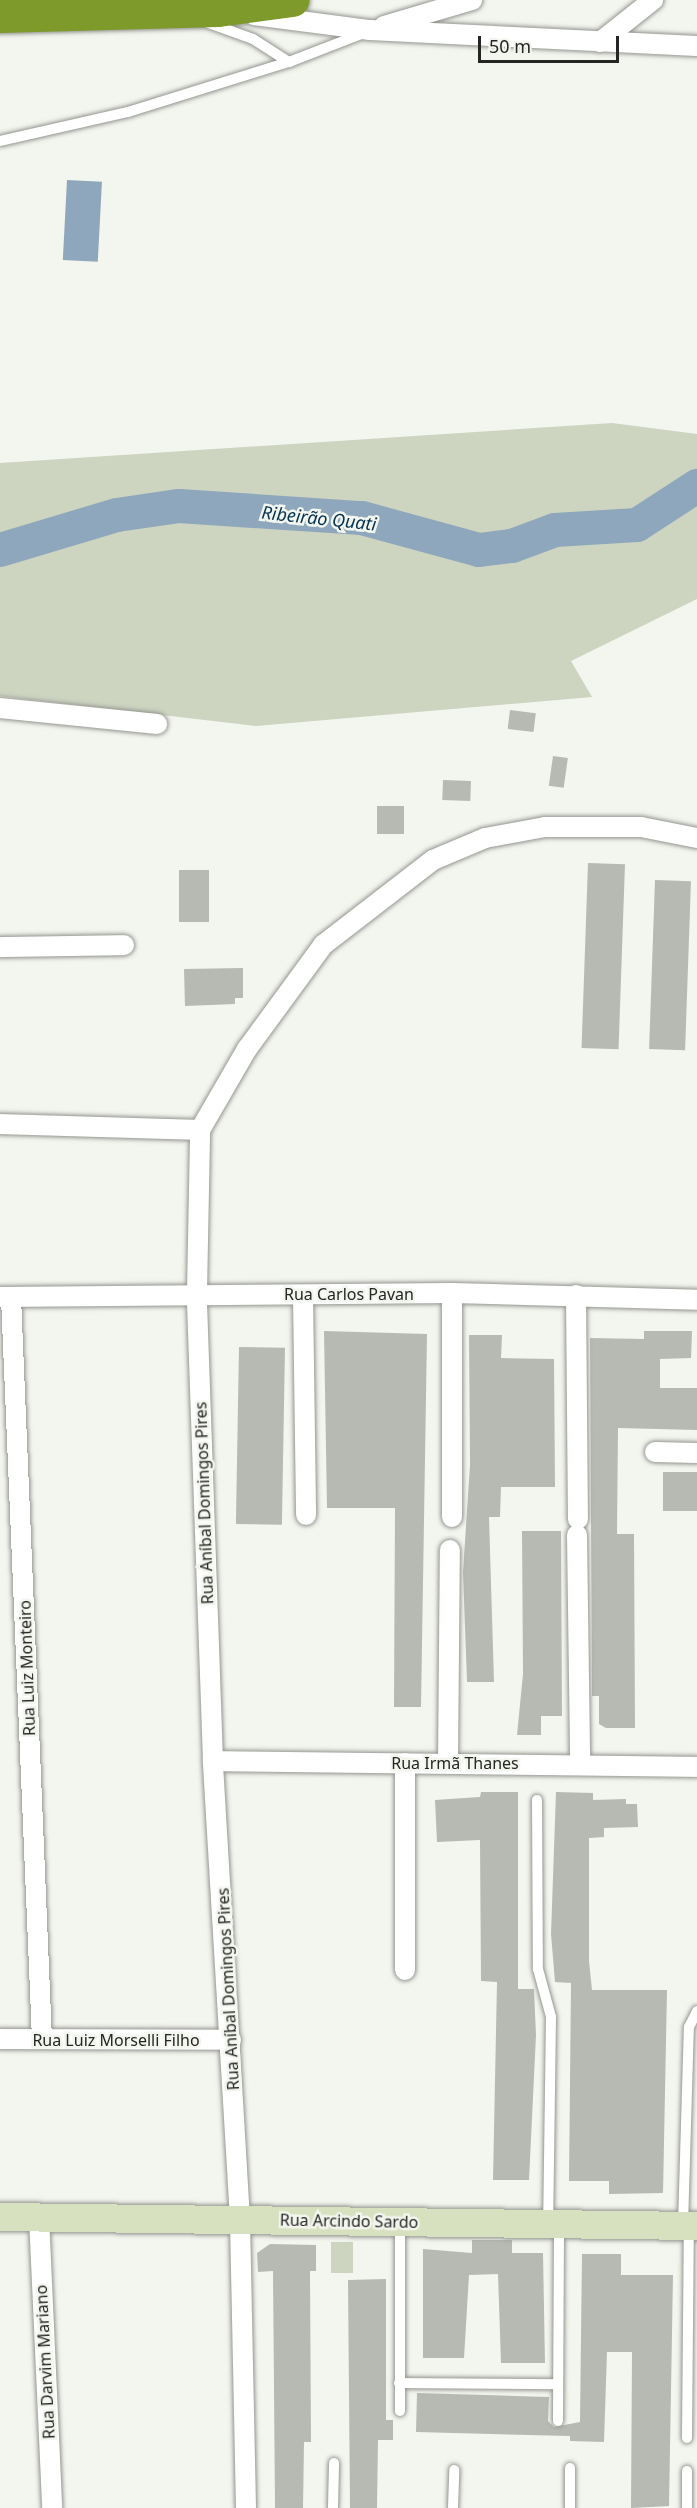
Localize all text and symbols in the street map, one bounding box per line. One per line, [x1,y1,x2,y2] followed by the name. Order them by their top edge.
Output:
[481,24,622,62] scale bar
[489,34,531,58] text: 50 m
[261,501,377,535] water label: Ribeirão Quati
[284,1284,414,1304] street label: Rua Carlos Pavan
[191,1401,217,1605] street label: Rua Aníbal Domingos Pires
[15,1600,39,1736] street label: Rua Luiz Monteiro
[391,1753,519,1773] street label: Rua Irmã Thanes
[213,1887,243,2091] street label: Rua Aníbal Domingos Pires
[32,2030,200,2050] street label: Rua Luiz Morselli Filho
[280,2210,418,2232] street label: Rua Arcindo Sardo
[31,2284,59,2440] street label: Rua Darvim Mariano

